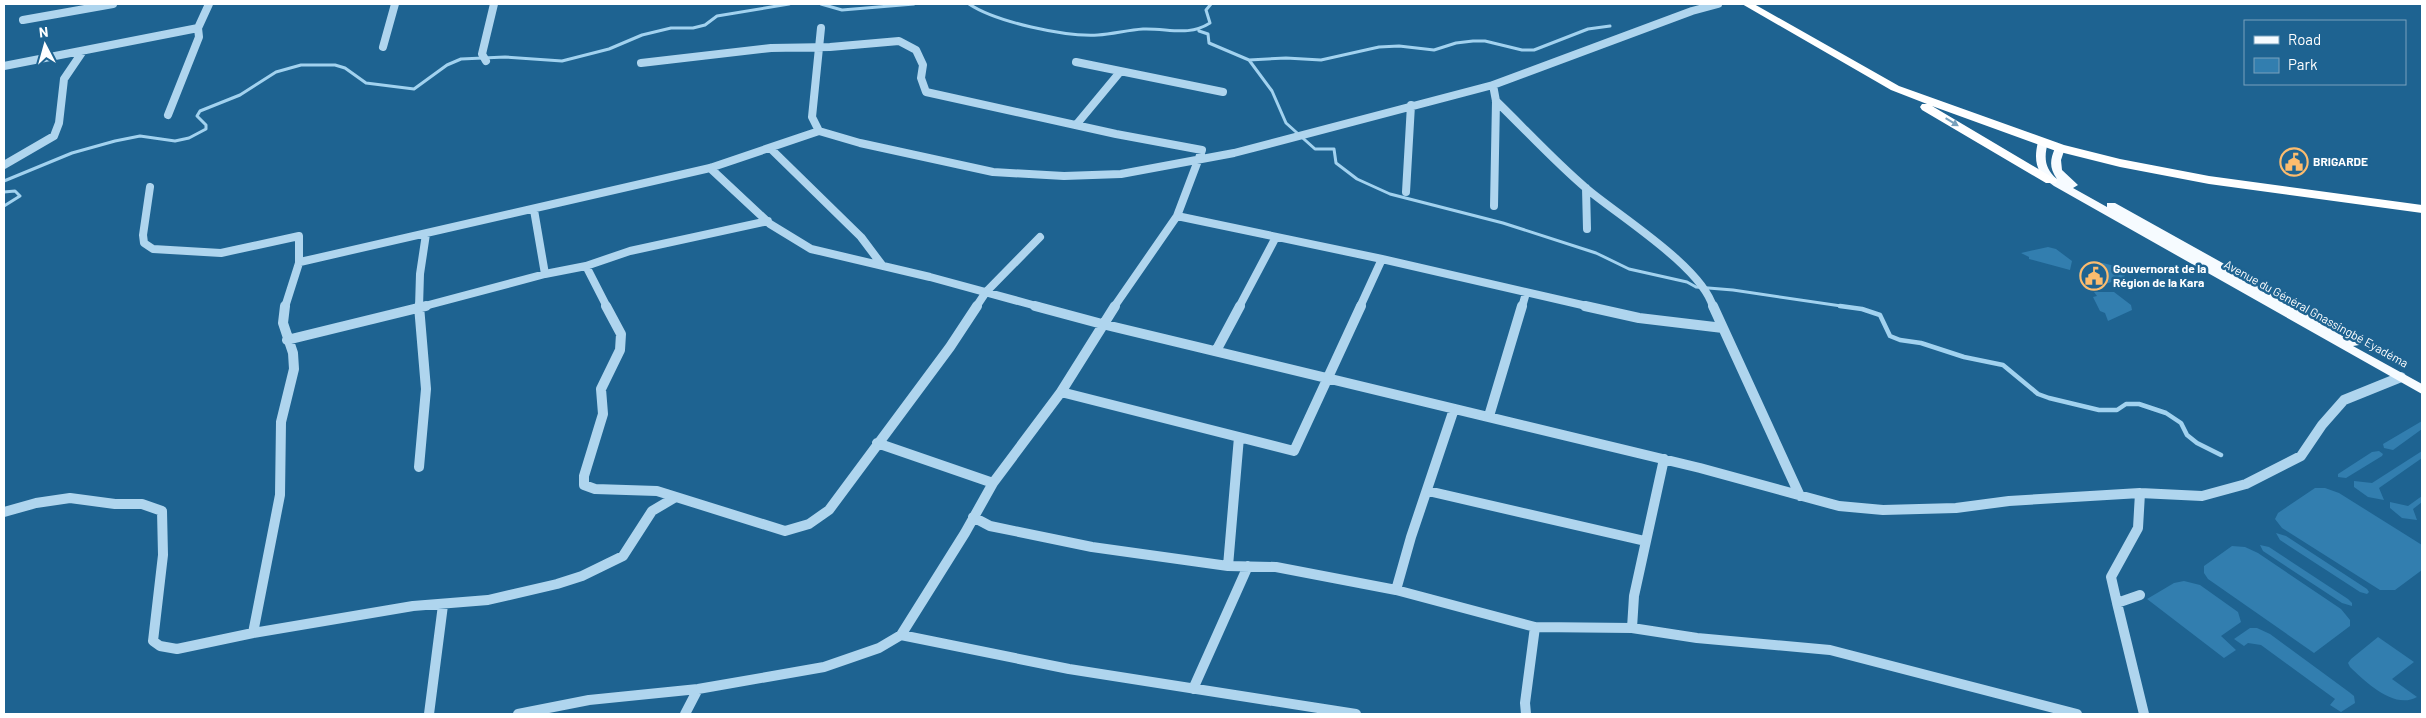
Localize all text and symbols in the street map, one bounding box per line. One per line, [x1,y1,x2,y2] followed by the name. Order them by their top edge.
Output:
[20,20,70,70] north arrow
[2244,20,2406,85] legend
[38,23,49,41] text: N
[2288,30,2321,48] text: Road
[2288,55,2318,73] text: Park
[1945,118,1958,127] one-way arrow
[2279,147,2309,177] public building icon: BRIGARDE
[2313,154,2368,168] place label: BRIGARDE
[2222,256,2411,370] street label: Avenue du Général Gnassingbé Eyadéma
[2079,261,2109,291] public building icon: Gouvernorat de la Région de la Kara
[2113,261,2206,289] place label: Gouvernorat de la Région de la Kara

